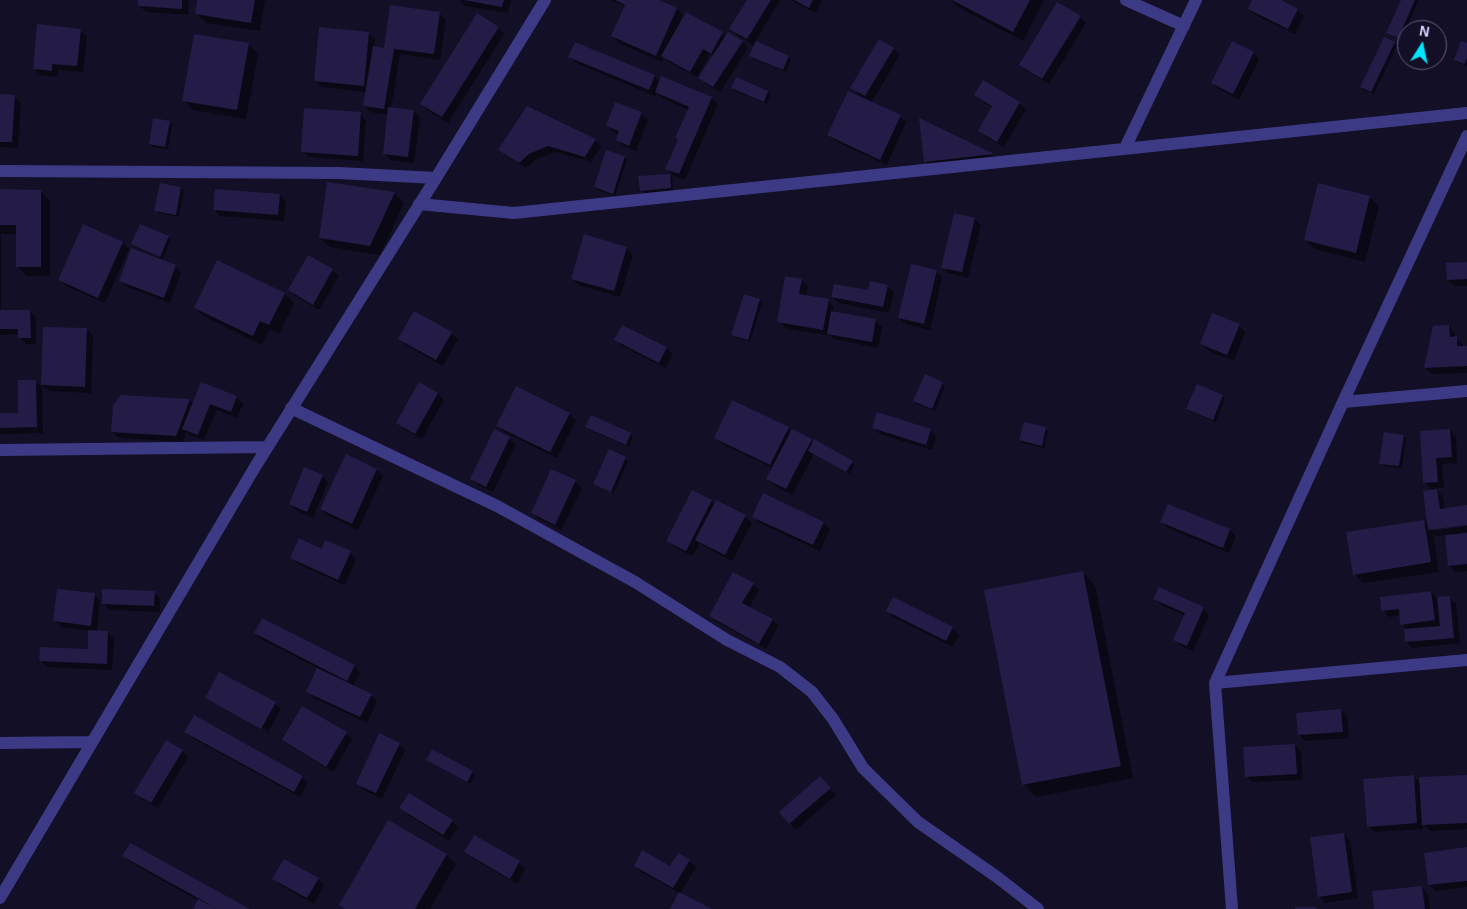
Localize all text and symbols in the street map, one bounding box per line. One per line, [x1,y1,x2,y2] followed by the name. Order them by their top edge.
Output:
[1397,20,1447,70] north arrow
[1418,22,1431,40] text: N

